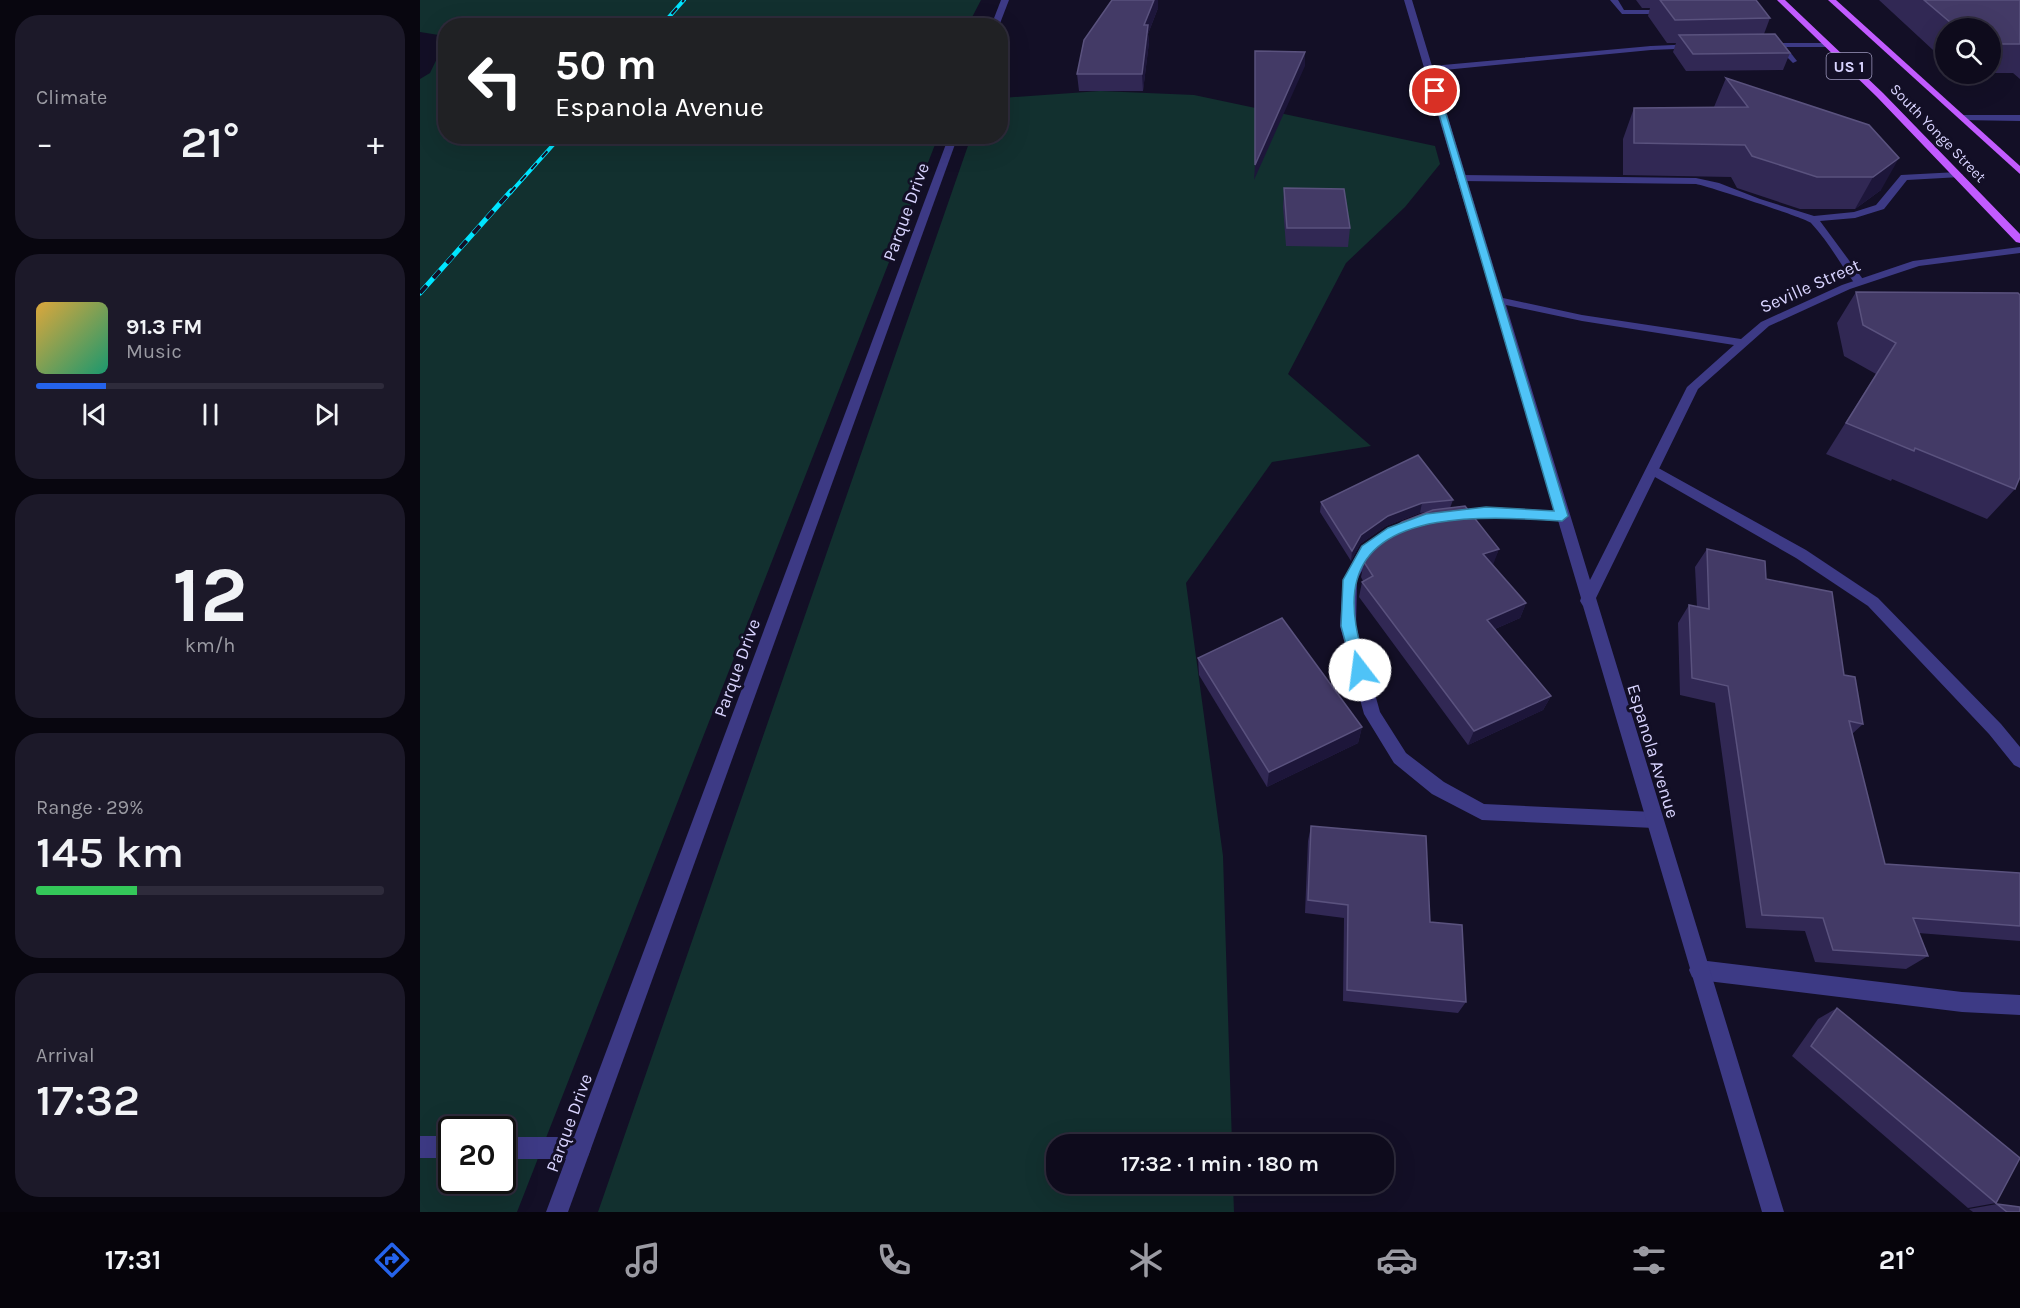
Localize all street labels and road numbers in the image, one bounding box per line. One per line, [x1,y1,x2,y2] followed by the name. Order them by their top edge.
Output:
[1826,53,1872,79] road number: US 1
[1886,80,1990,186] street label: South Yonge Street
[878,160,934,264] street label: Parque Drive
[1756,254,1864,318] street label: Seville Street
[709,616,765,720] street label: Parque Drive
[1622,681,1684,821] street label: Espanola Avenue
[541,1071,597,1175] street label: Parque Drive

